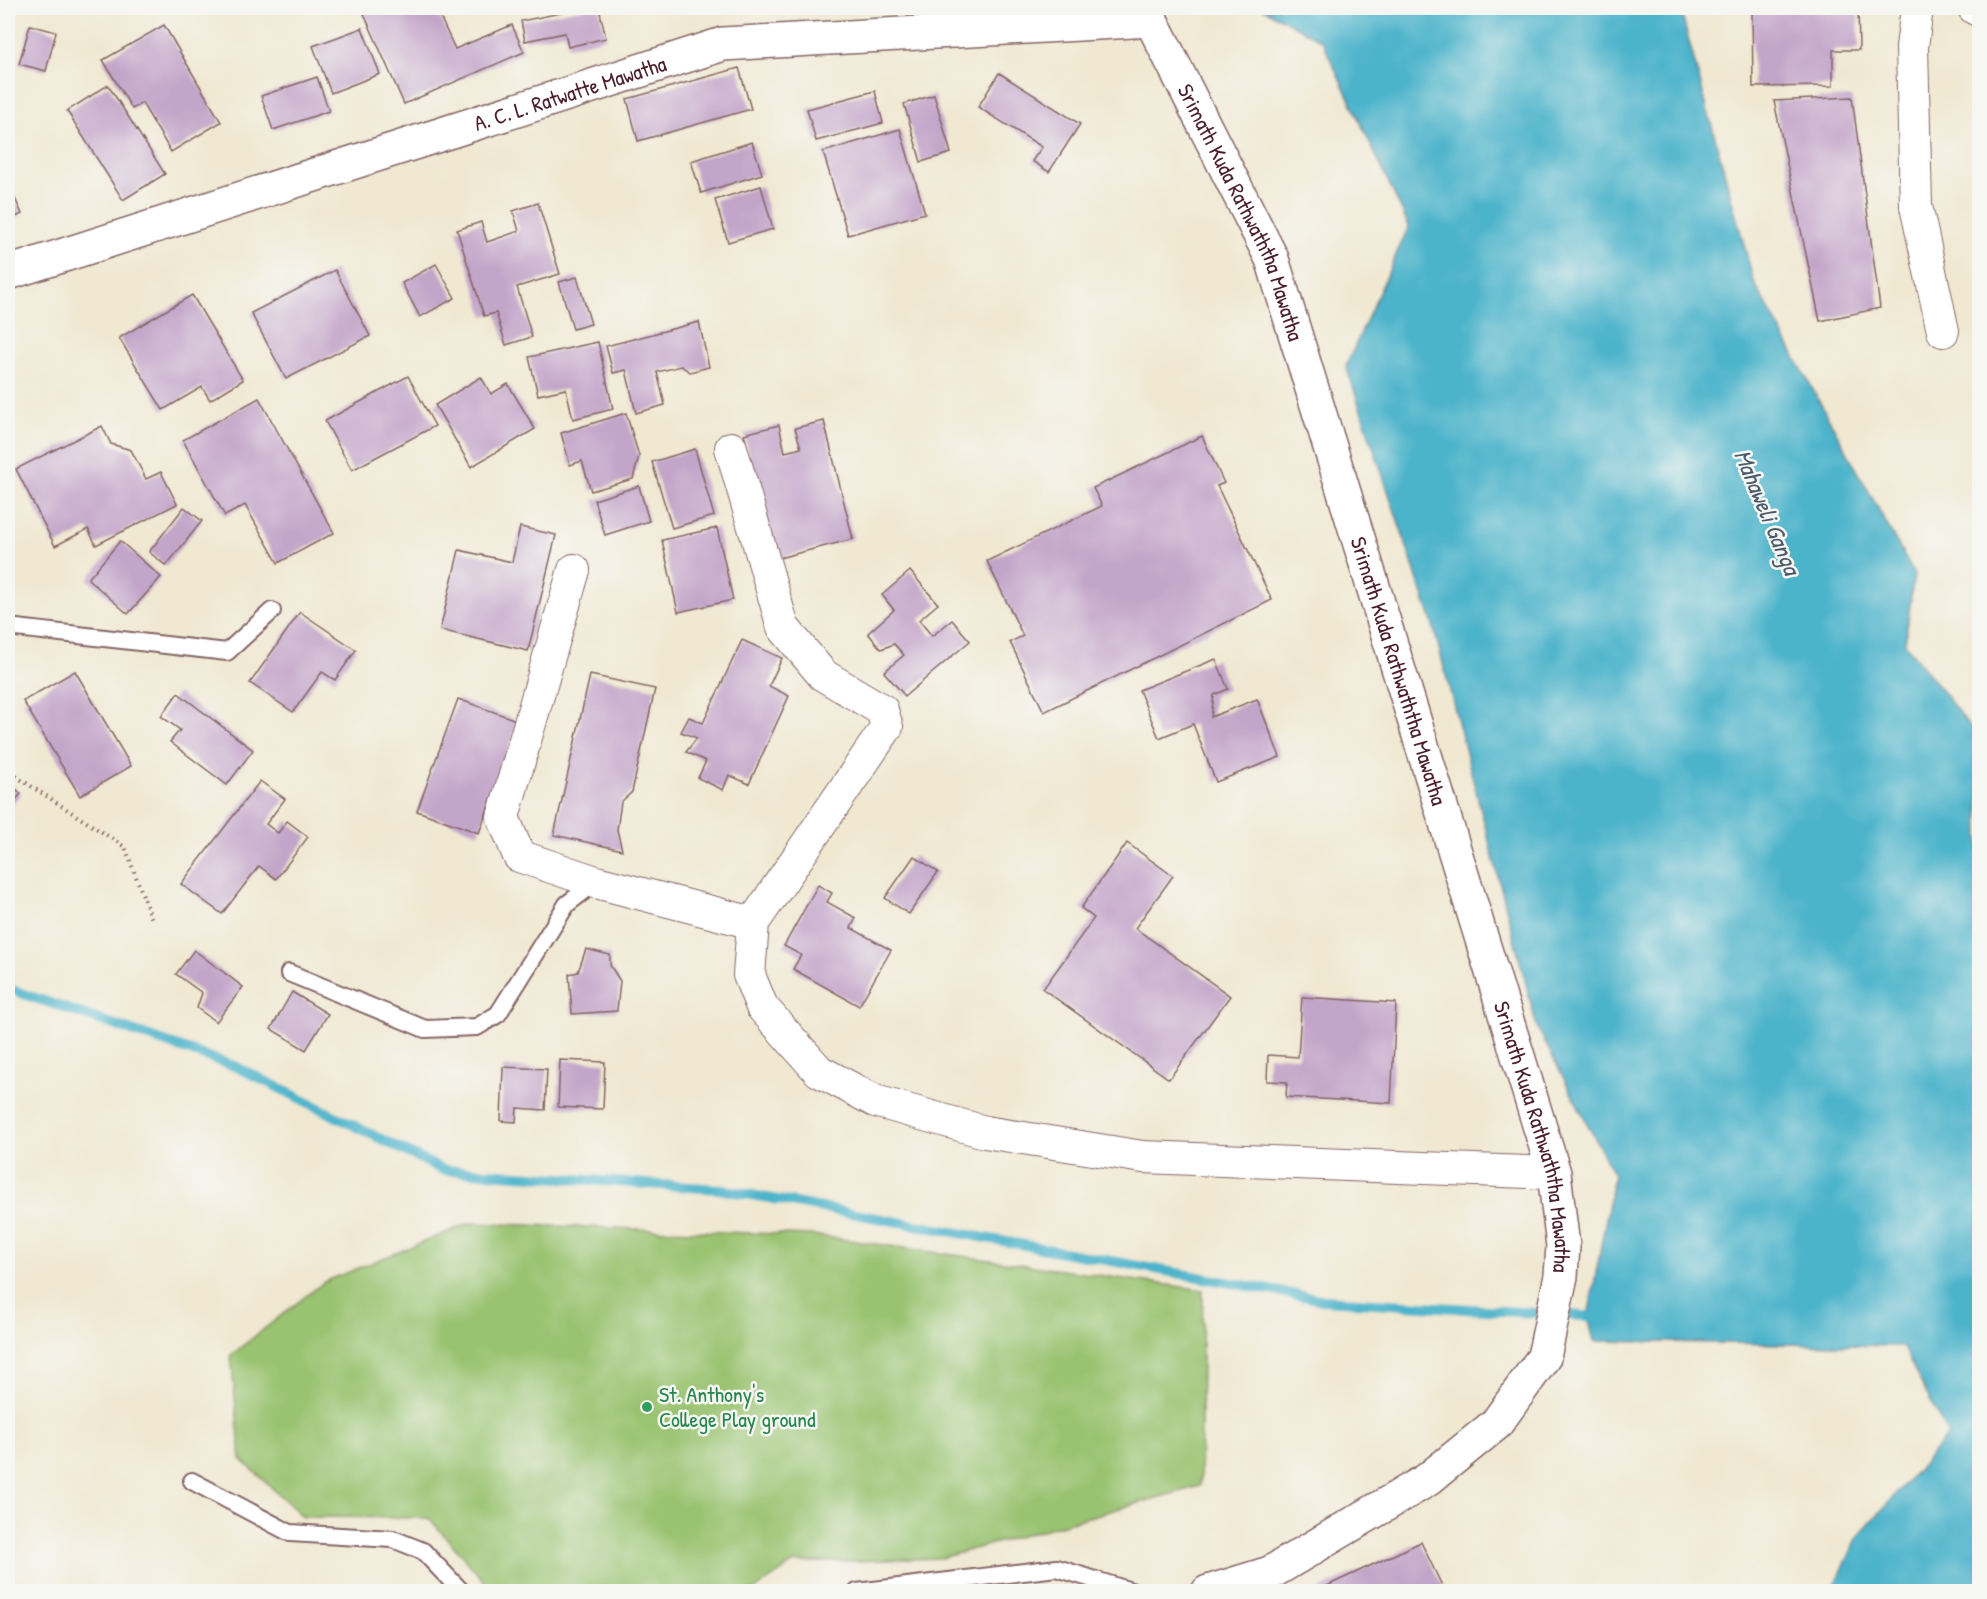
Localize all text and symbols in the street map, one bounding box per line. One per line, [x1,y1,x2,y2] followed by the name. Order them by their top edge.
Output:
[470,48,670,138] street label: A. C. L. Ratwatte Mawatha
[1171,79,1311,345] street label: Srimath Kuda Rathwaththa Mawatha
[1726,444,1810,582] water label: Mahaweli Ganga
[1344,533,1455,809] street label: Srimath Kuda Rathwaththa Mawatha
[1487,997,1578,1274] street label: Srimath Kuda Rathwaththa Mawatha
[659,1379,816,1434] place label: St. Anthony's College Play ground
[640,1400,654,1414] marker: St. Anthony's College Play ground

